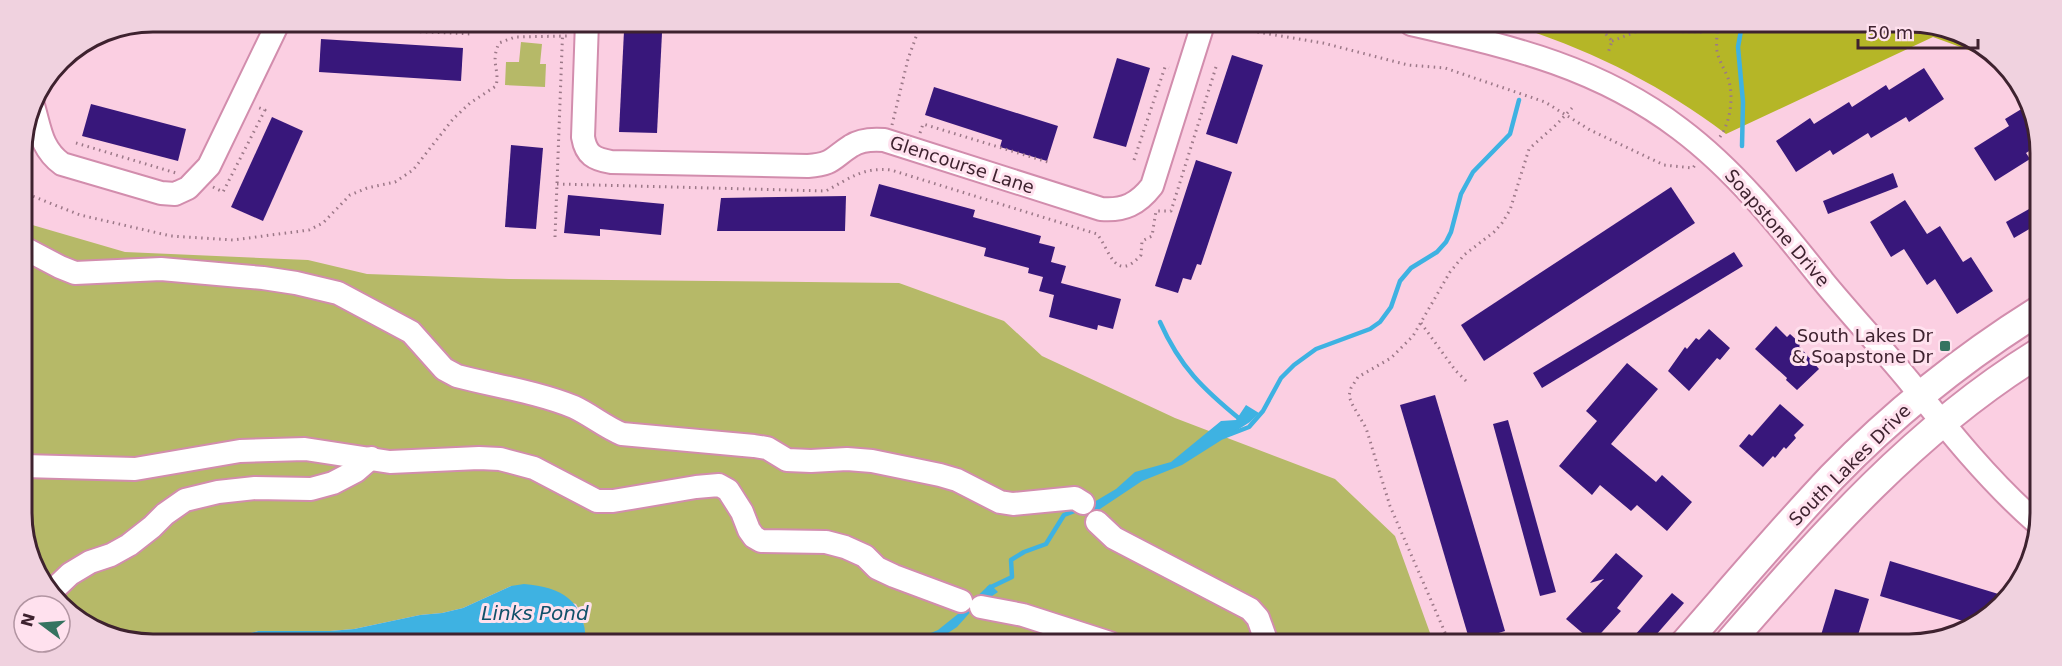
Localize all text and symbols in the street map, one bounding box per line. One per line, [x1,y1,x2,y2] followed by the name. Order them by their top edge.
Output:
[1858,12,1978,50] scale bar
[1867,22,1913,43] text: 50 m
[887,131,1037,198] street label: Glencourse Lane
[1721,165,1834,291] street label: Soapstone Drive
[1791,325,1934,367] place label: South Lakes Dr & Soapstone Dr
[1938,339,1952,353] marker: South Lakes Dr & Soapstone Dr
[1785,400,1915,530] street label: South Lakes Drive
[12,594,72,654] north arrow
[481,601,589,625] water label: Links Pond
[17,611,39,629] text: N

